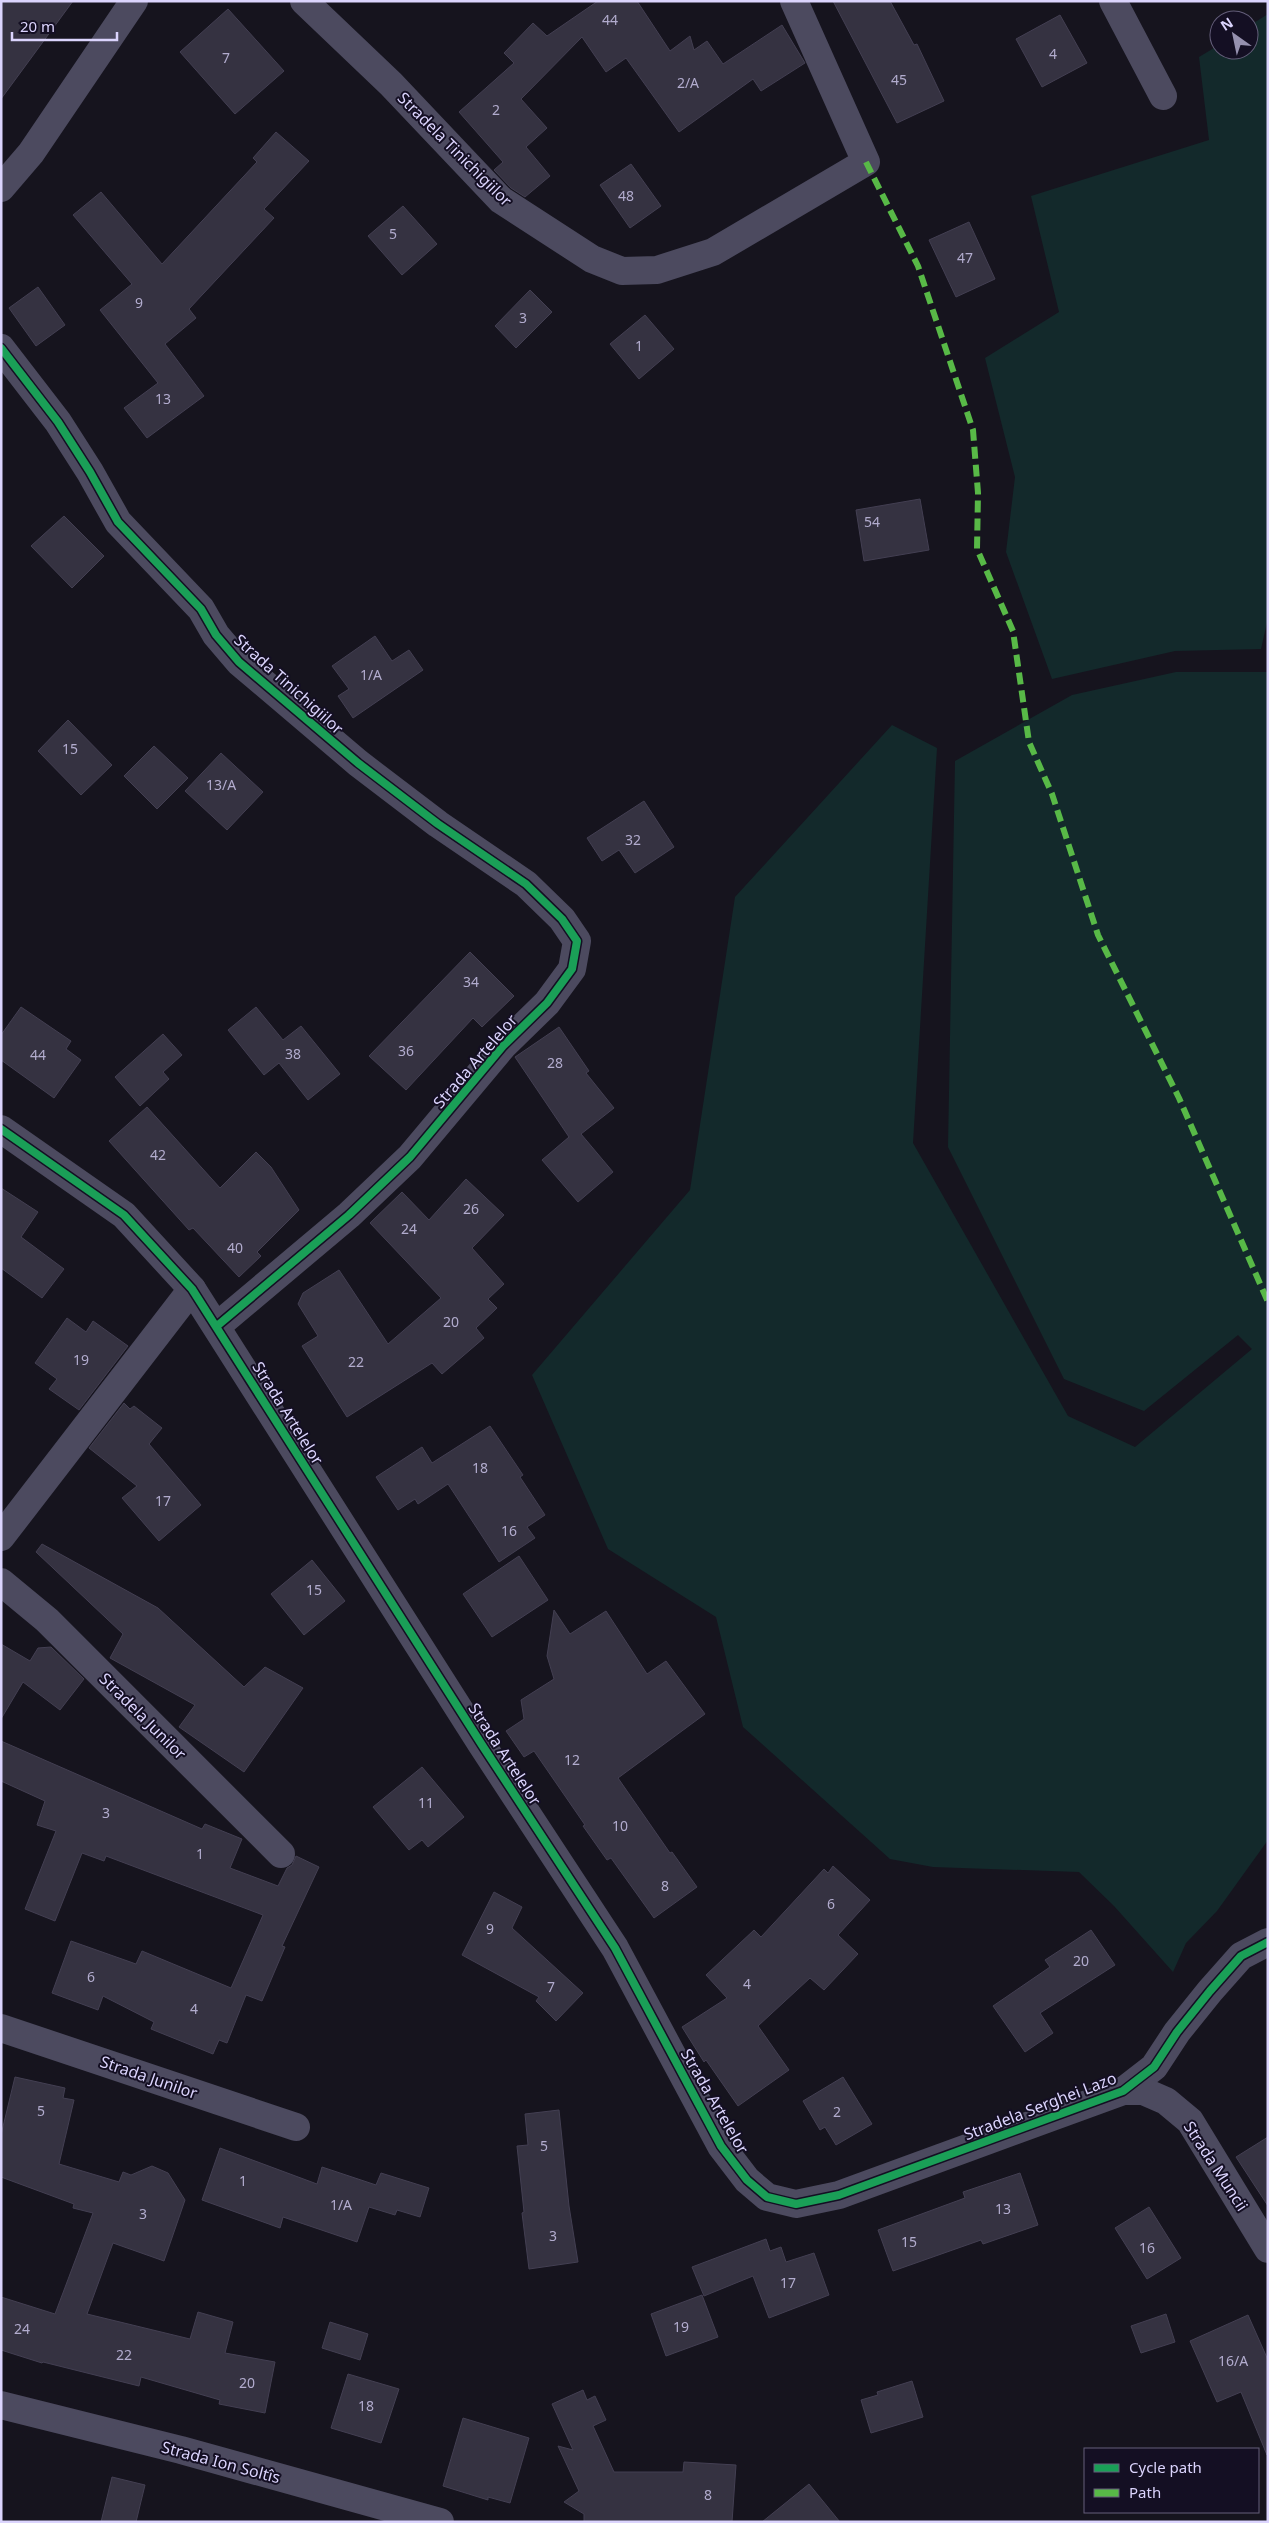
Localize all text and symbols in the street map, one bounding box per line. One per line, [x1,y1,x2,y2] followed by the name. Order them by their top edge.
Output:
[12,10,118,42] scale bar
[602,10,618,29] house number: 44
[1209,10,1259,60] north arrow
[1217,13,1237,35] text: N
[20,16,55,36] text: 20 m
[1049,44,1057,63] house number: 4
[222,48,230,67] house number: 7
[891,70,907,89] house number: 45
[677,73,699,92] house number: 2/A
[393,87,517,211] street label: Stradela Tinichigiilor
[492,100,500,119] house number: 2
[618,186,634,205] house number: 48
[389,224,397,243] house number: 5
[957,248,973,267] house number: 47
[135,293,143,312] house number: 9
[519,308,527,327] house number: 3
[635,336,643,355] house number: 1
[155,389,171,408] house number: 13
[864,512,880,531] house number: 54
[230,629,349,739] street label: Strada Tinichigiilor
[360,665,382,684] house number: 1/A
[62,739,78,758] house number: 15
[206,775,236,794] house number: 13/A
[625,830,641,849] house number: 32
[463,972,479,991] house number: 34
[428,1009,522,1113] street label: Strada Artelelor
[398,1041,414,1060] house number: 36
[285,1044,301,1063] house number: 38
[30,1045,46,1064] house number: 44
[547,1053,563,1072] house number: 28
[150,1145,166,1164] house number: 42
[463,1199,479,1218] house number: 26
[401,1219,417,1238] house number: 24
[227,1238,243,1257] house number: 40
[443,1312,459,1331] house number: 20
[73,1350,89,1369] house number: 19
[348,1352,364,1371] house number: 22
[247,1357,329,1469] street label: Strada Artelelor
[472,1458,488,1477] house number: 18
[155,1491,171,1510] house number: 17
[501,1521,517,1540] house number: 16
[306,1580,322,1599] house number: 15
[95,1668,192,1765] street label: Stradela Junilor
[464,1699,547,1810] street label: Strada Artelelor
[564,1750,580,1769] house number: 12
[418,1793,434,1812] house number: 11
[102,1803,110,1822] house number: 3
[612,1816,628,1835] house number: 10
[196,1844,204,1863] house number: 1
[661,1876,669,1895] house number: 8
[827,1894,835,1913] house number: 6
[486,1919,494,1938] house number: 9
[1073,1951,1089,1970] house number: 20
[87,1967,95,1986] house number: 6
[743,1974,751,1993] house number: 4
[547,1977,555,1996] house number: 7
[190,1999,198,2018] house number: 4
[676,2044,754,2158] street label: Strada Artelelor
[97,2050,201,2104] street label: Strada Junilor
[961,2067,1119,2145] street label: Stradela Serghei Lazo
[37,2101,45,2120] house number: 5
[833,2102,841,2121] house number: 2
[1179,2117,1253,2215] street label: Strada Muncii
[540,2136,548,2155] house number: 5
[239,2171,247,2190] house number: 1
[330,2195,352,2214] house number: 1/A
[995,2199,1011,2218] house number: 13
[139,2204,147,2223] house number: 3
[549,2226,557,2245] house number: 3
[901,2232,917,2251] house number: 15
[1139,2238,1155,2257] house number: 16
[780,2273,796,2292] house number: 17
[673,2317,689,2336] house number: 19
[14,2319,30,2338] house number: 24
[116,2345,132,2364] house number: 22
[1218,2351,1248,2370] house number: 16/A
[239,2373,255,2392] house number: 20
[358,2396,374,2415] house number: 18
[159,2436,283,2488] street label: Strada Ion Soltîs
[1084,2448,1259,2513] legend
[1129,2457,1202,2477] text: Cycle path
[1129,2482,1161,2502] text: Path
[704,2485,712,2504] house number: 8

